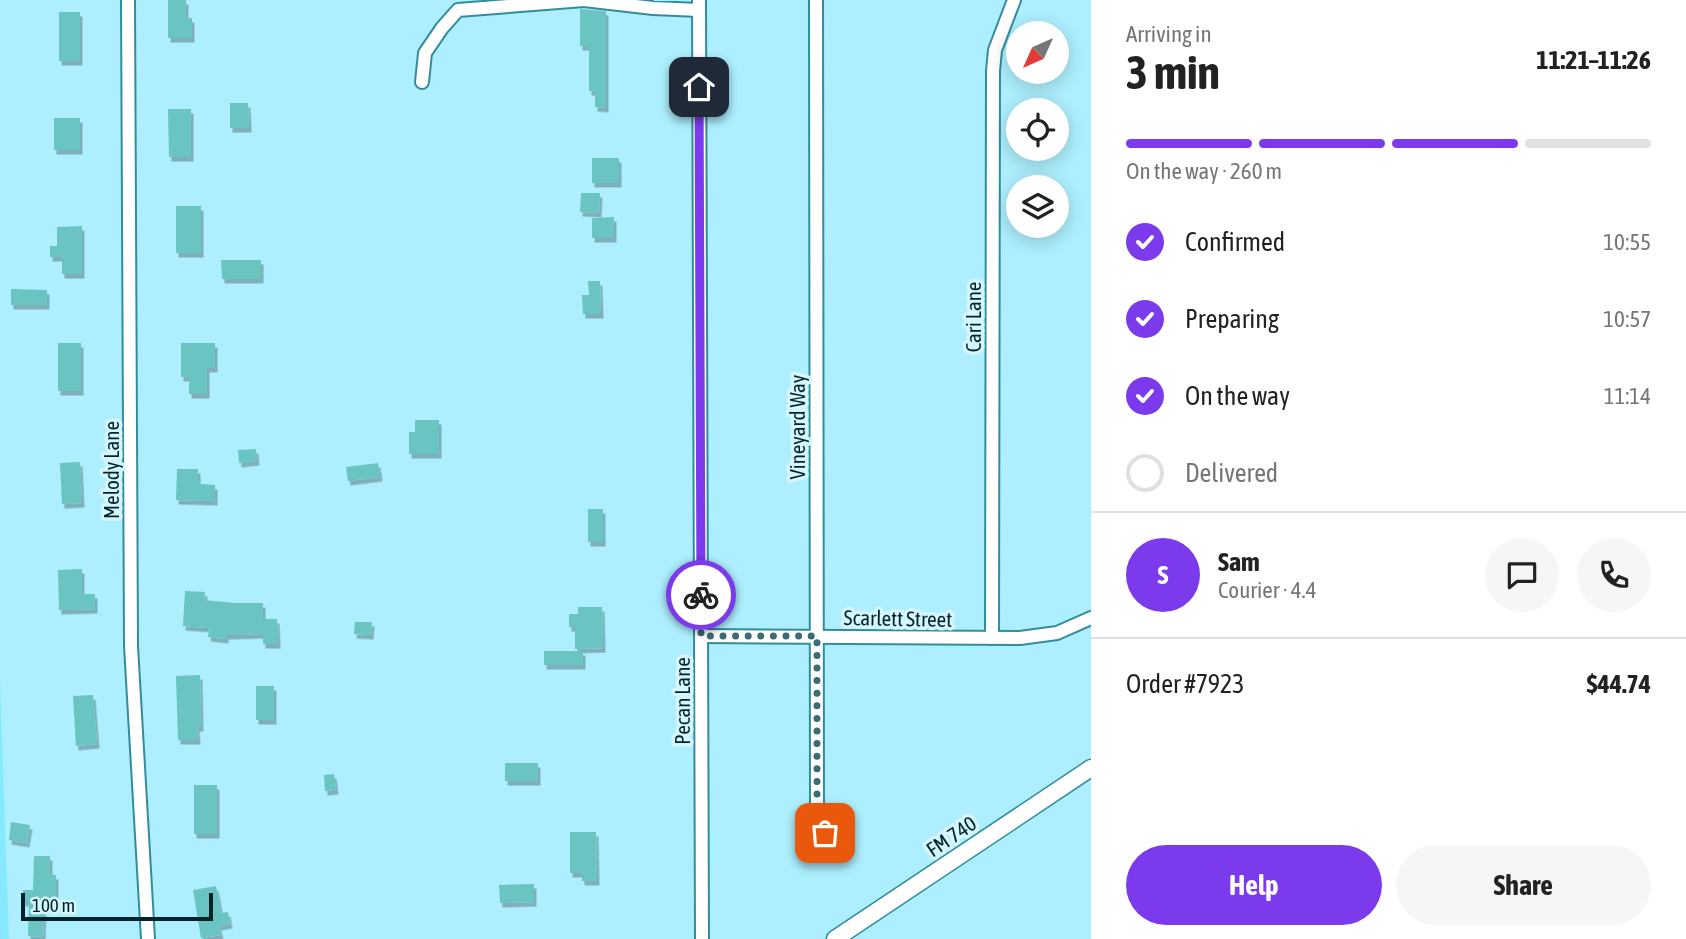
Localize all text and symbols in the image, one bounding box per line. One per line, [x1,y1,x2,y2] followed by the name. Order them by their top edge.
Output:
[1006,21,1069,84] north arrow
[1006,21,1069,238] map controls
[1126,21,1212,47] text: Arriving in
[1536,45,1651,75] text: 11:21–11:26
[1126,46,1220,99] text: 3 min
[669,57,729,117] pin
[680,68,718,106] icon: home
[1006,98,1069,161] button: locate
[1126,158,1282,184] text: On the way · 260 m
[1006,175,1069,238] button: layers
[1126,223,1164,261] icon: check
[1185,227,1285,257] text: Confirmed
[1603,229,1651,255] text: 10:55
[961,282,985,352] street label: Cari Lane
[1126,300,1164,338] icon: check
[1185,304,1279,334] text: Preparing
[1603,306,1651,332] text: 10:57
[785,374,809,479] street label: Vineyard Way
[1126,377,1164,415] icon: check
[1185,381,1290,411] text: On the way
[1604,383,1651,409] text: 11:14
[99,421,123,519] street label: Melody Lane
[1185,458,1278,488] text: Delivered
[1485,538,1559,612] button: chat
[1577,538,1651,612] button: phone
[1218,547,1260,577] text: Sam
[666,560,736,630] courier
[1158,560,1168,590] text: S
[682,576,720,614] icon: bike
[1218,577,1317,603] text: Courier · 4.4
[844,605,952,631] street label: Scarlett Street
[670,657,694,745] street label: Pecan Lane
[1126,669,1245,699] text: Order #7923
[1587,669,1651,699] text: $44.74
[795,803,855,863] pin
[921,811,981,861] street label: FM 740
[806,814,844,852] icon: bag
[1126,845,1382,925] button: Help
[1396,845,1651,925] button: Share
[21,890,214,922] scale bar
[32,894,75,916] text: 100 m

